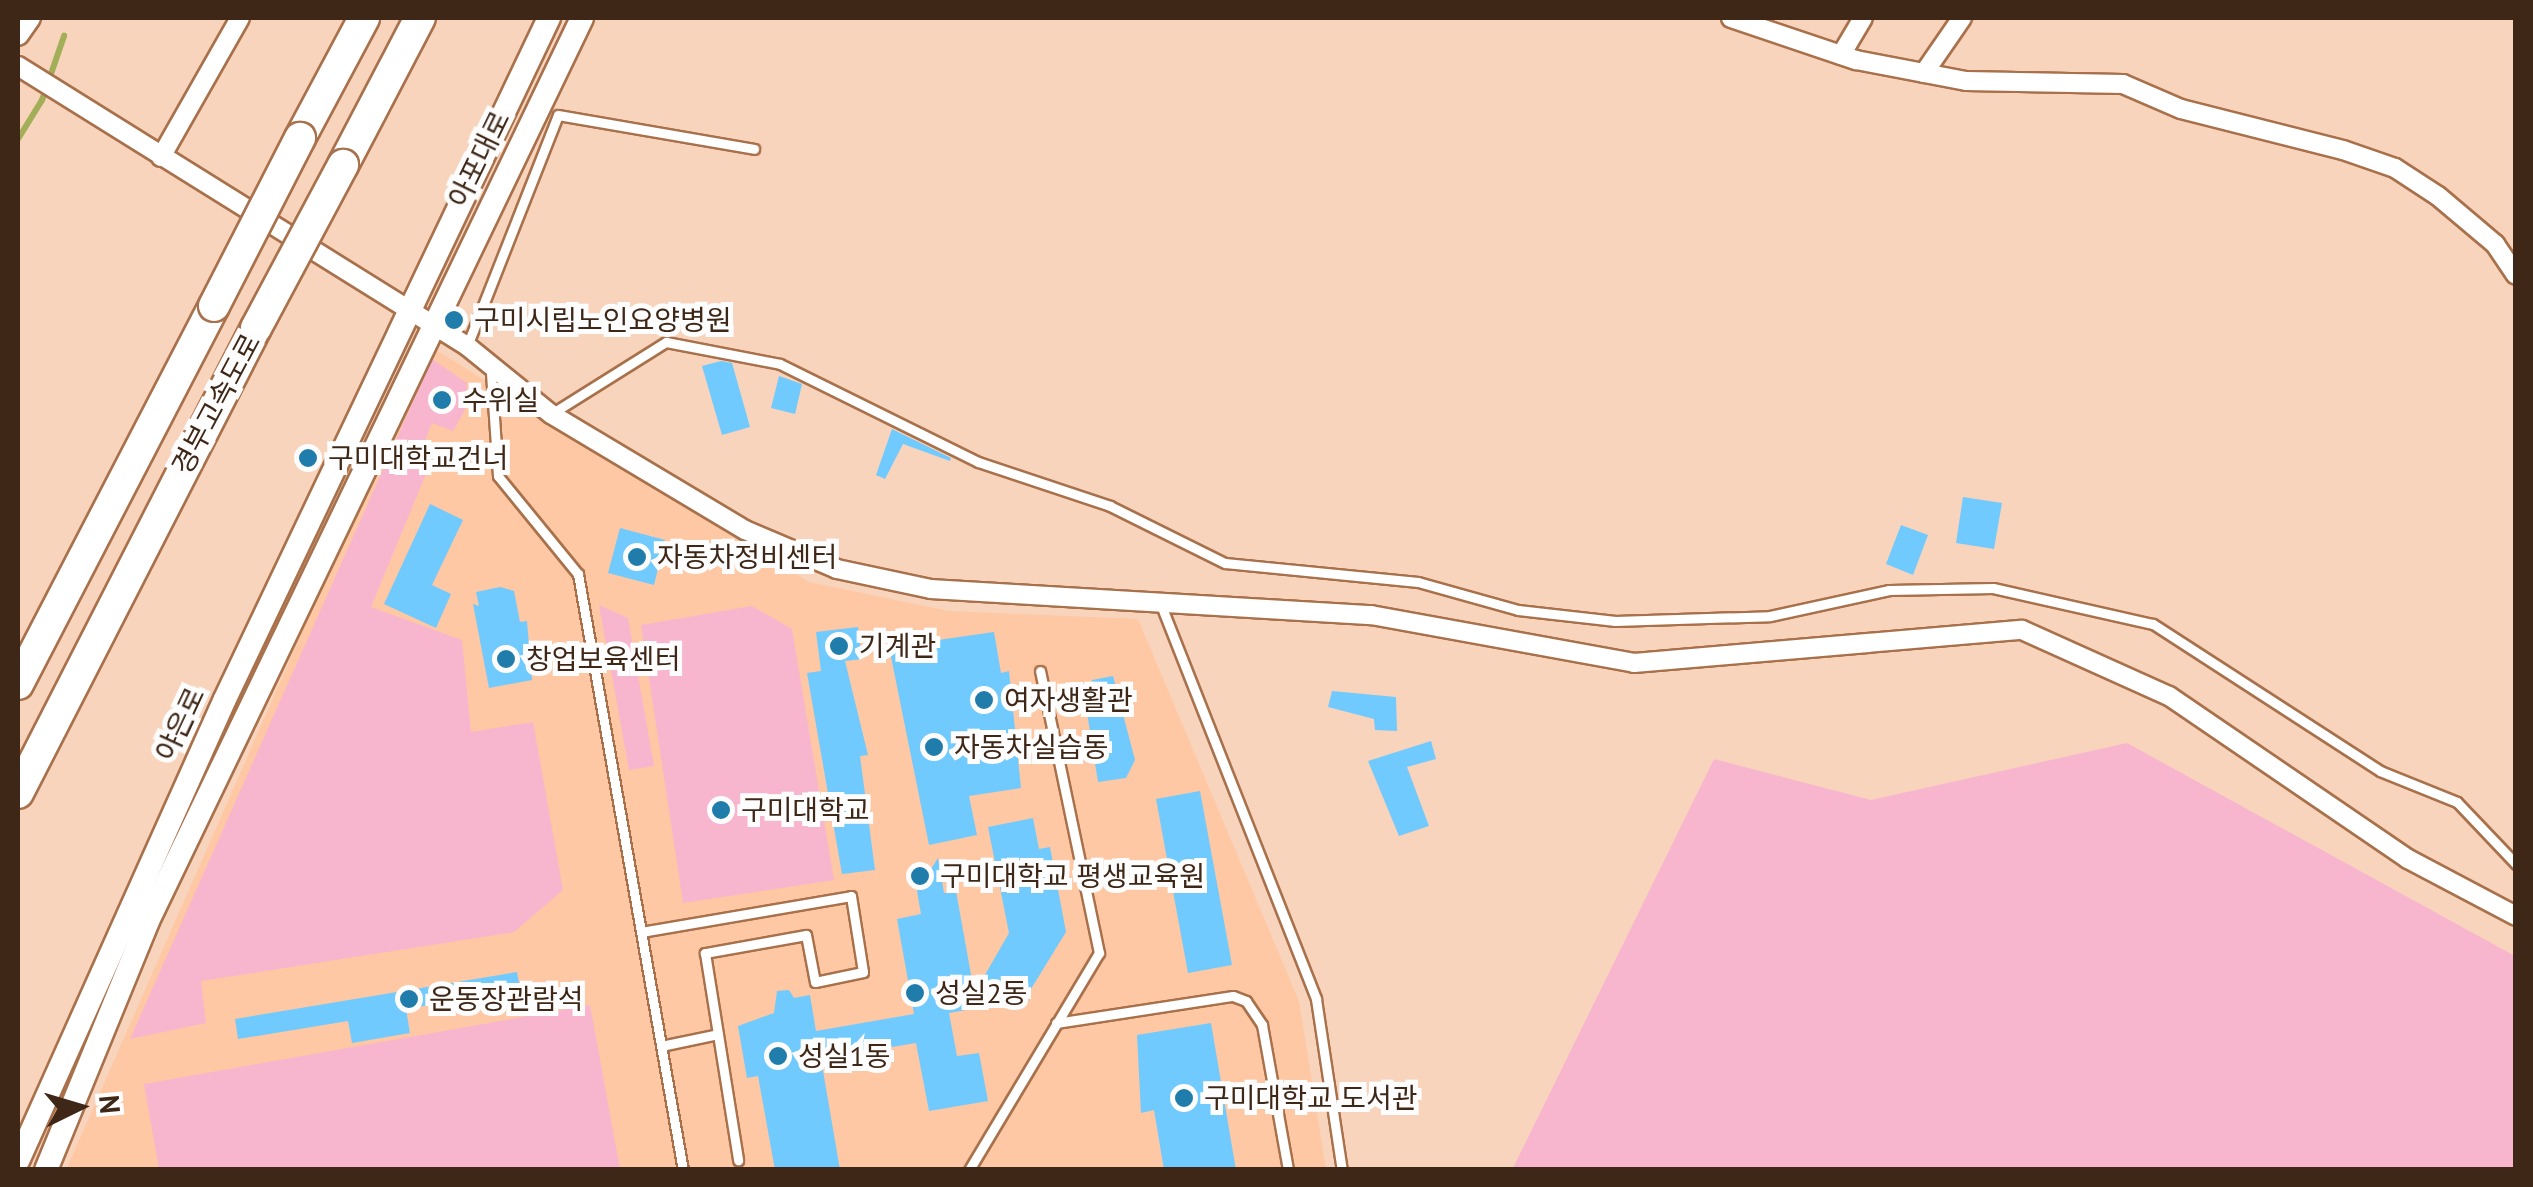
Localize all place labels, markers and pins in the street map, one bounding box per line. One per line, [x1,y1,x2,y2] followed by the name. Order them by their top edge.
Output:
[474,303,732,337] place label: 구미시립노인요양병원
[443,309,465,331] marker: 구미시립노인요양병원
[462,383,539,417] place label: 수위실
[431,389,453,411] marker: 수위실
[328,441,508,475] place label: 구미대학교건너
[297,447,319,469] marker: 구미대학교건너
[657,540,837,574] place label: 자동차정비센터
[626,546,648,568] marker: 자동차정비센터
[859,629,936,663] place label: 기계관
[828,635,850,657] marker: 기계관
[526,642,681,676] place label: 창업보육센터
[495,648,517,670] marker: 창업보육센터
[1004,683,1133,717] place label: 여자생활관
[973,689,995,711] marker: 여자생활관
[954,730,1109,764] place label: 자동차실습동
[923,736,945,758] marker: 자동차실습동
[741,793,870,827] place label: 구미대학교
[710,799,732,821] marker: 구미대학교
[940,859,1205,893] place label: 구미대학교 평생교육원
[909,865,931,887] marker: 구미대학교 평생교육원
[935,976,1028,1010] place label: 성실2동
[429,982,584,1016] place label: 운동장관람석
[904,982,926,1004] marker: 성실2동
[398,988,420,1010] marker: 운동장관람석
[798,1039,891,1073] place label: 성실1동
[767,1045,789,1067] marker: 성실1동
[1204,1081,1418,1115] place label: 구미대학교 도서관
[1173,1087,1195,1109] marker: 구미대학교 도서관

